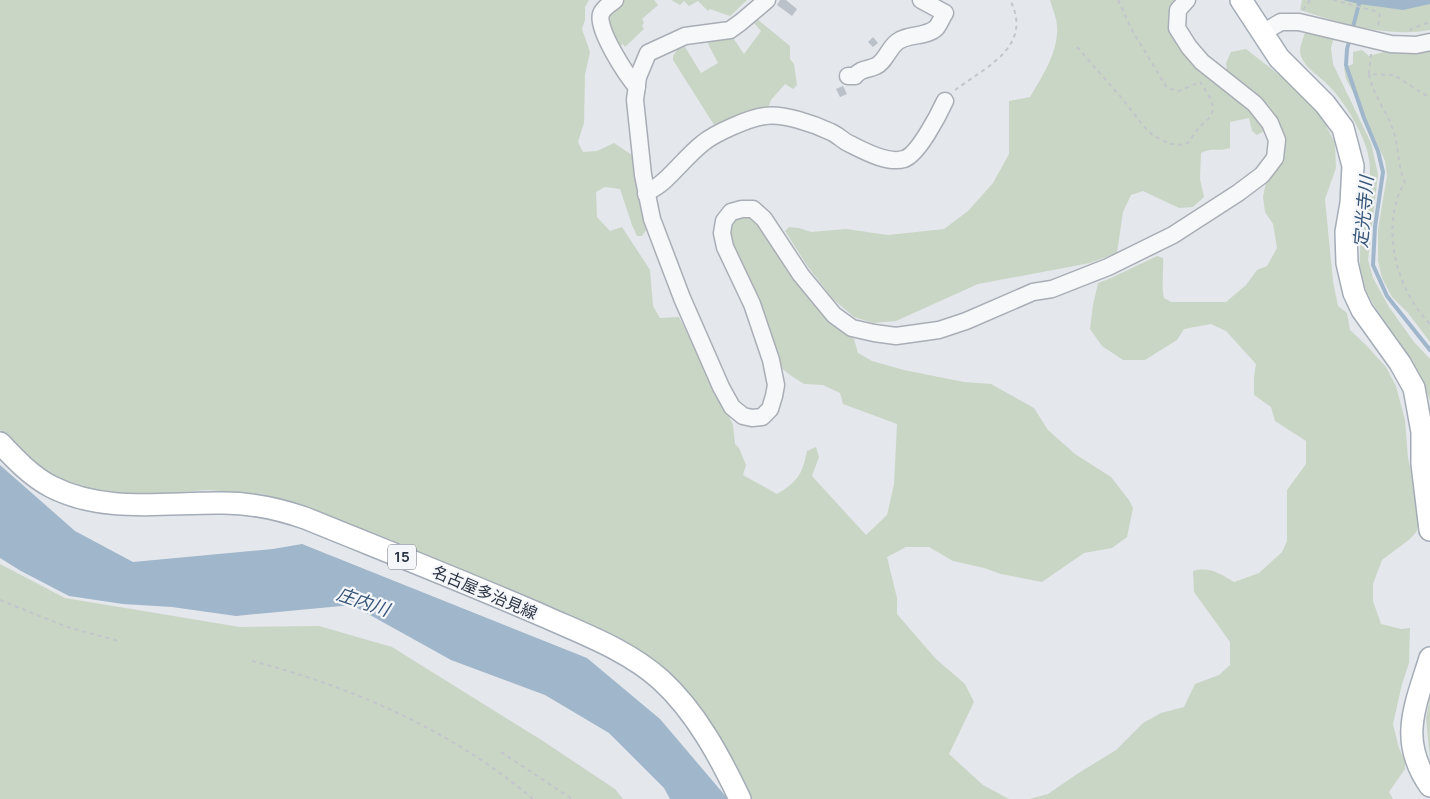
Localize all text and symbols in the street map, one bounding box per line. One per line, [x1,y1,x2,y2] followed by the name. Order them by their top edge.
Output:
[1348,173,1378,249] water label: 定光寺川
[388,544,416,570] road number: 15
[429,560,541,624] street label: 名古屋多治見線
[334,581,395,622] water label: 庄内川

